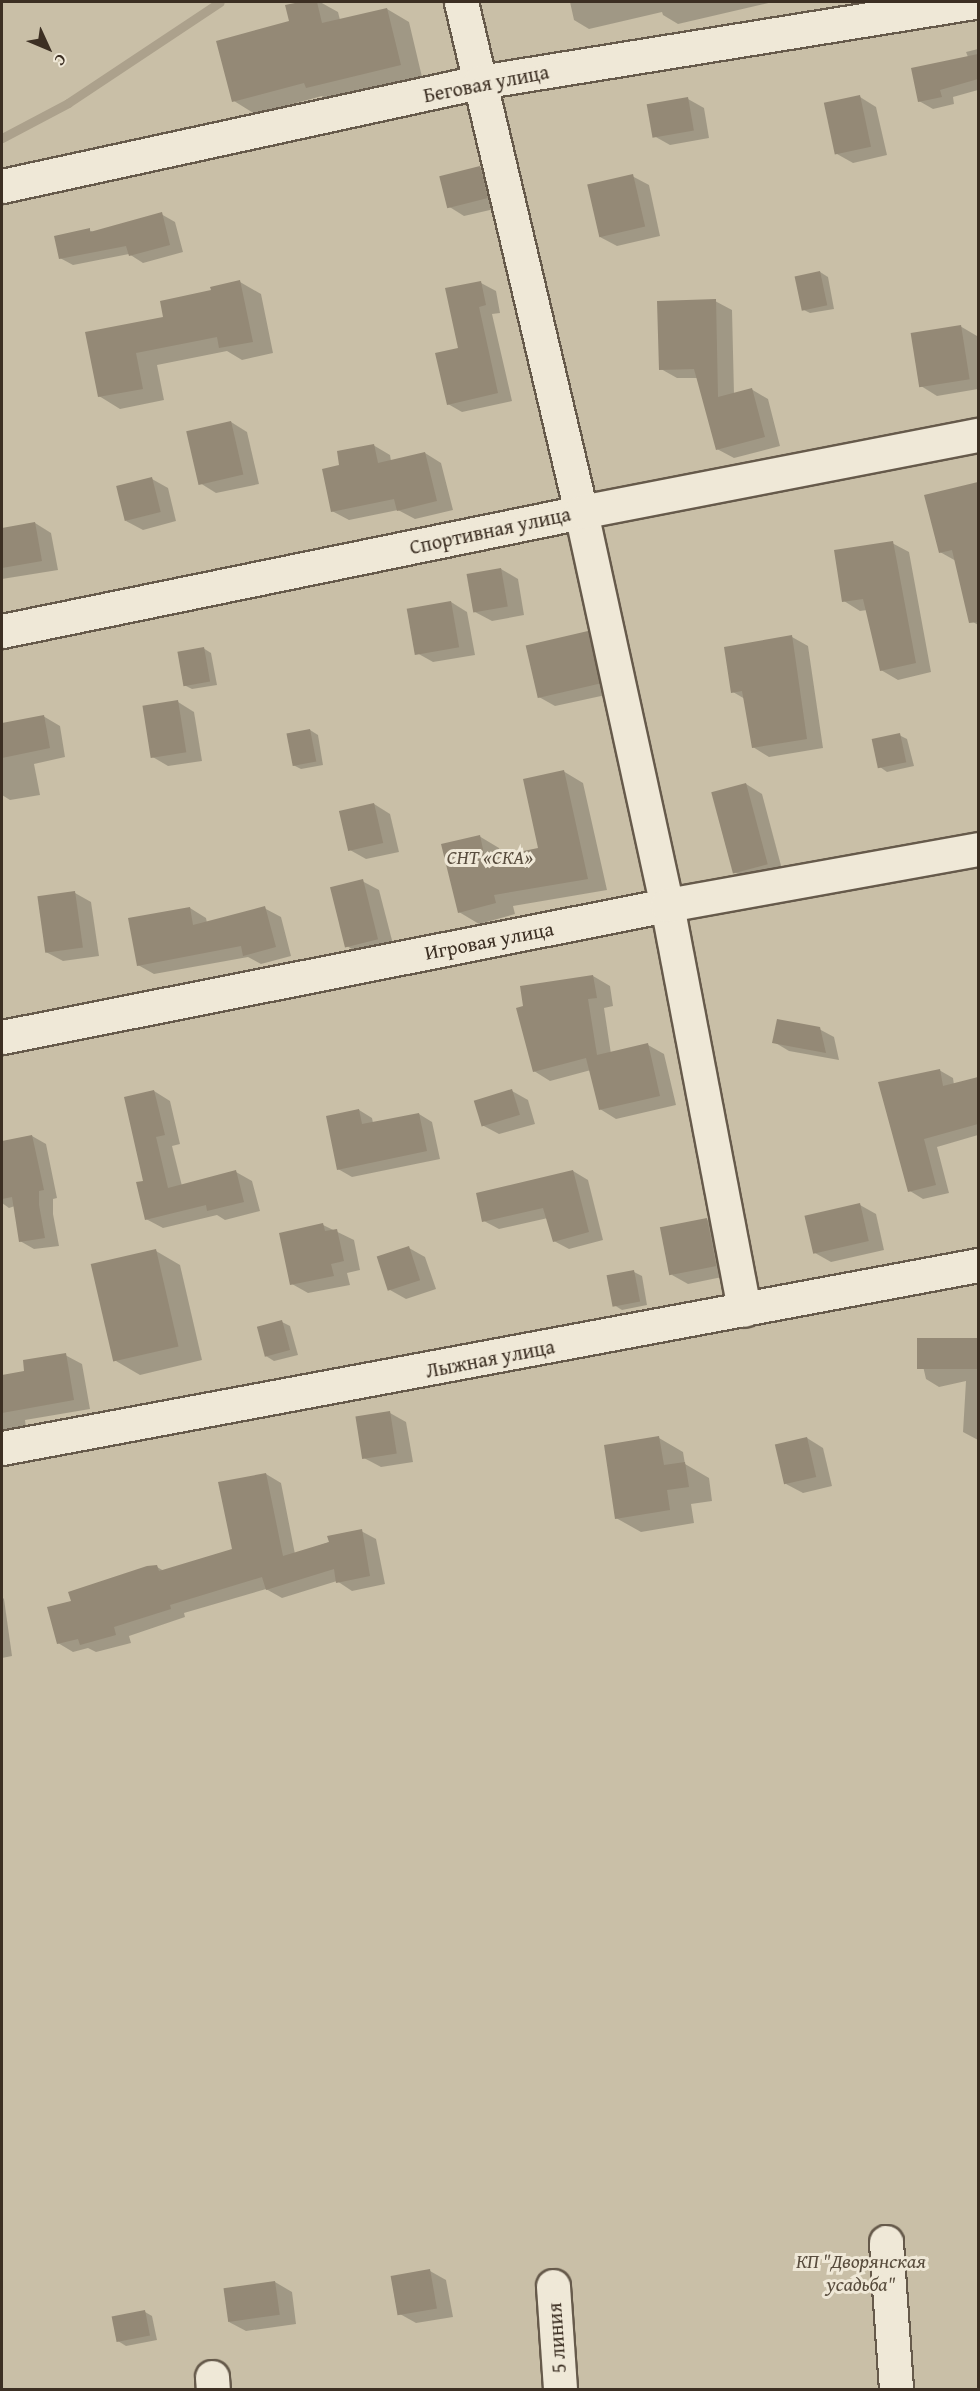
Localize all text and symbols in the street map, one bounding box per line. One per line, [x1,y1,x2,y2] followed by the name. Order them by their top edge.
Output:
[18,18,78,78] north arrow
[49,49,73,72] text: С
[421,59,551,107] street label: Беговая улица
[407,501,573,559] street label: Спортивная улица
[447,844,533,868] park label: СНТ «СКА»
[423,916,555,964] street label: Игровая улица
[423,1334,557,1382] street label: Лыжная улица
[796,2249,926,2296] park label: КП "Дворянская усадьба"
[542,2302,570,2374] street label: 5 линия

